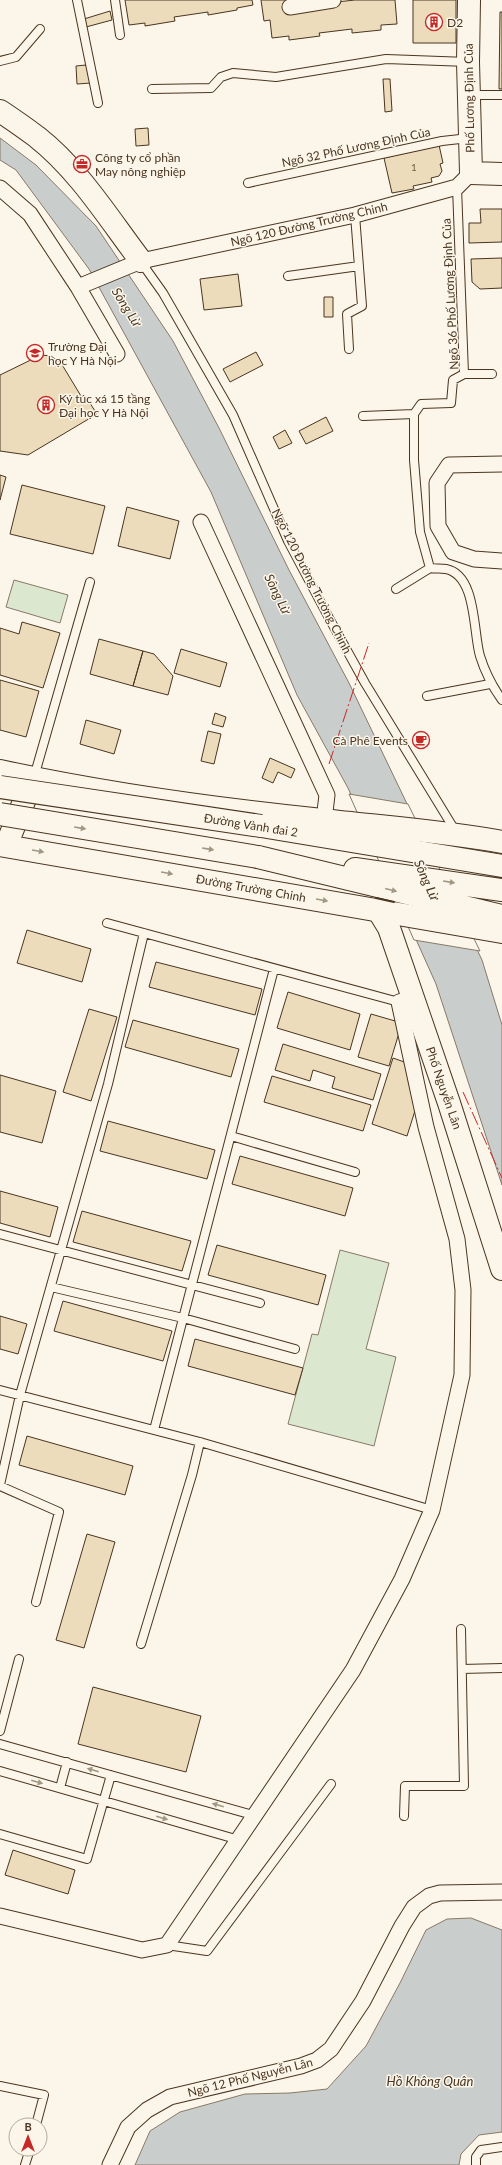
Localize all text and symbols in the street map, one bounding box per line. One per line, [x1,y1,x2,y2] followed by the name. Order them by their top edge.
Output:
[424,12,444,32] building icon: D2
[447,15,463,30] place label: D2
[461,43,477,153] street label: Phố Lương Định Của
[280,124,432,170] street label: Ngõ 32 Phố Lương Định Của
[95,150,186,179] place label: Công ty cổ phần May nông nghiệp
[72,154,92,174] office icon: Công ty cổ phần May nông nghiệp
[411,161,417,173] house number: 1
[229,199,389,249] street label: Ngõ 120 Đường Trường Chinh
[439,218,461,370] street label: Ngõ 36 Phố Lương Định Của
[109,284,146,331] water label: Sông Lừ
[48,339,117,368] place label: Trường Đại học Y Hà Nội
[25,343,45,363] school or university icon: Trường Đại học Y Hà Nội
[59,391,150,420] place label: Ký túc xá 15 tầng Đại học Y Hà Nội
[36,395,56,415] building icon: Ký túc xá 15 tầng Đại học Y Hà Nội
[269,506,355,656] street label: Ngõ 120 Đường Trường Chinh
[261,571,295,618] water label: Sông Lừ
[411,730,431,750] cafe icon: Cà Phê Events
[333,733,408,748] place label: Cà Phê Events
[203,810,299,840] street label: Đường Vành đai 2
[74,825,86,831] one-way arrow
[202,846,214,852] one-way arrow
[32,849,45,855] one-way arrow
[411,857,444,904] water label: Sông Lừ
[160,871,173,877] one-way arrow
[195,871,307,905] street label: Đường Trường Chinh
[443,879,455,885] one-way arrow
[385,887,397,893] one-way arrow
[316,897,328,903] one-way arrow
[423,1045,465,1131] street label: Phố Nguyễn Lân
[87,1767,99,1773] one-way arrow
[32,1779,44,1785] one-way arrow
[212,1802,224,1808] one-way arrow
[157,1815,169,1821] one-way arrow
[186,2054,314,2100] street label: Ngõ 12 Phố Nguyễn Lân
[387,2073,473,2089] water label: Hồ Không Quân
[8,2117,48,2157] north arrow
[24,2120,32,2133] text: B

